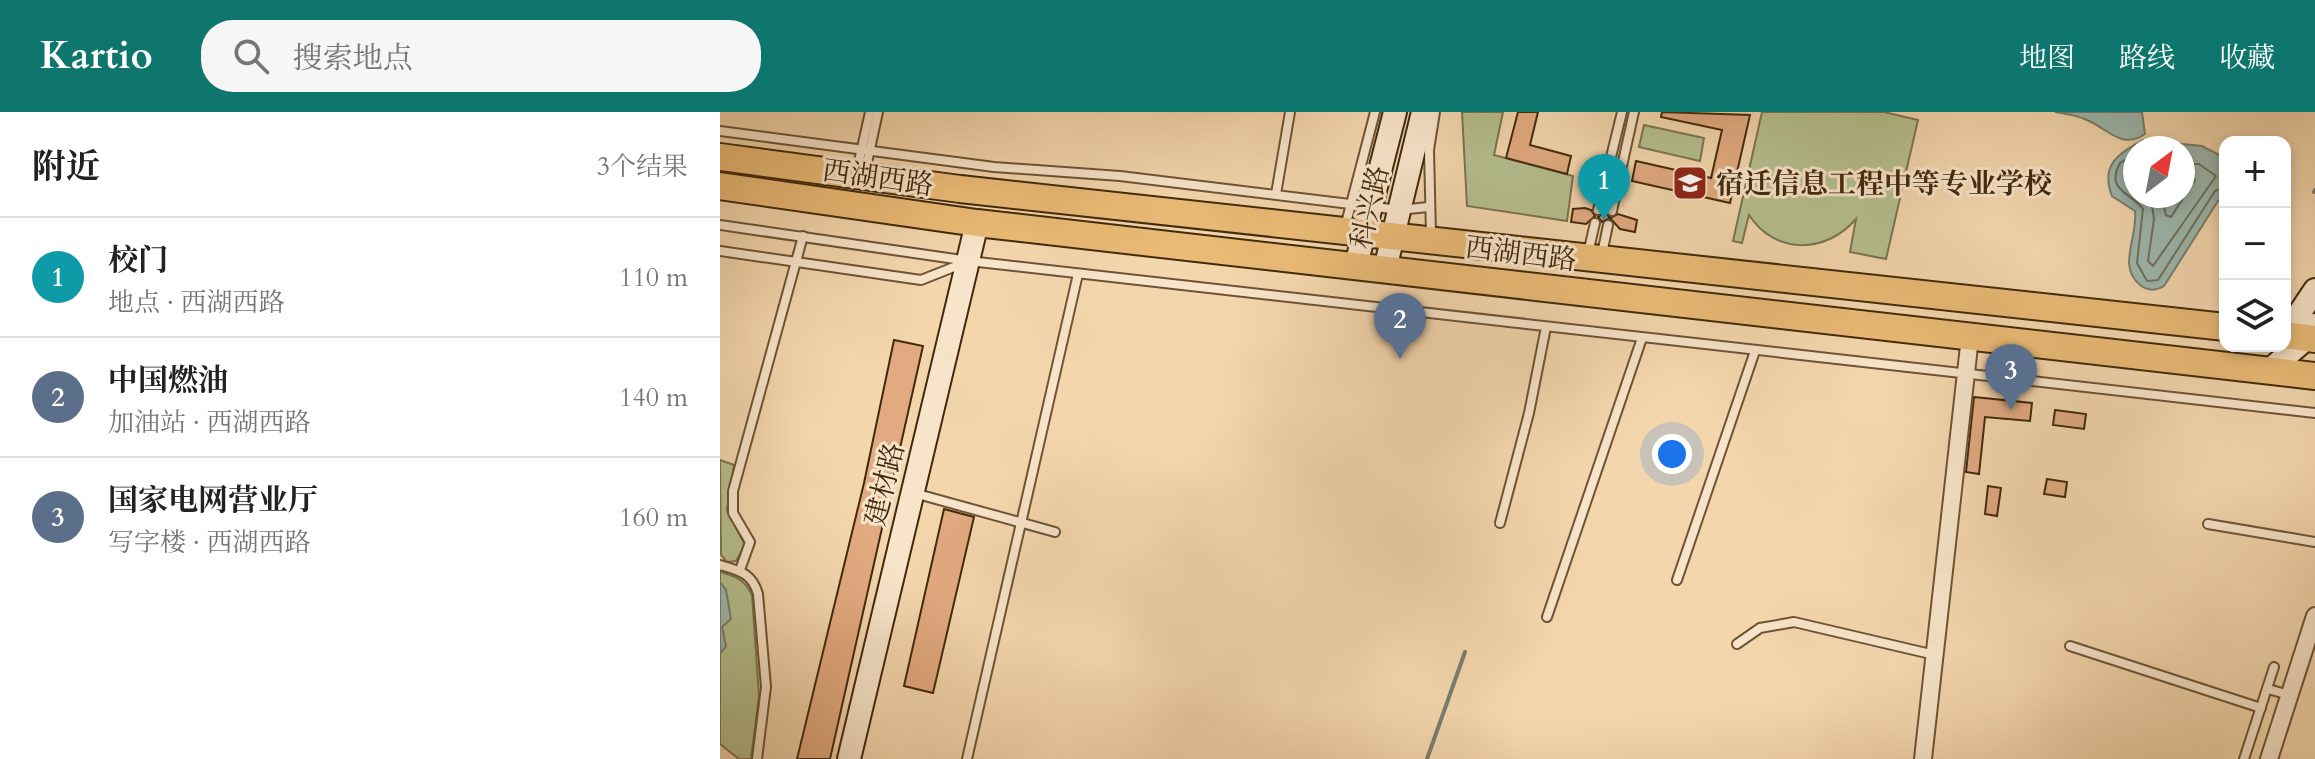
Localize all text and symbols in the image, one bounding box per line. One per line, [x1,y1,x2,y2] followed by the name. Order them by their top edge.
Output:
[201,20,761,92] search box
[40,30,153,82] text: Kartio
[229,34,273,78] icon: search
[293,38,413,79] text: 搜索地点
[2019,39,2075,77] text: 地图
[2119,39,2175,77] text: 路线
[2219,39,2275,77] text: 收藏
[2123,136,2195,208] north arrow
[2219,136,2291,352] map controls
[2219,136,2291,208] button: +
[32,144,100,190] text: 附近
[597,149,688,184] text: 3个结果
[820,151,936,205] street label: 西湖西路
[1578,154,1630,220] pin: 1
[1342,162,1398,252] street label: 科兴路
[1671,164,1709,202] school or university icon: 宿迁信息工程中等专业学校
[1716,165,2052,203] place label: 宿迁信息工程中等专业学校
[2219,208,2291,280] button: −
[1463,228,1579,280] street label: 西湖西路
[108,240,168,281] text: 校门
[51,260,65,295] text: 1
[619,260,688,295] text: 110 m
[2219,280,2291,352] button: layers
[108,285,285,320] text: 地点 · 西湖西路
[1374,293,1426,359] pin: 2
[1985,344,2037,410] pin: 3
[108,360,228,401] text: 中国燃油
[51,380,65,415] text: 2
[619,380,688,415] text: 140 m
[108,405,311,440] text: 加油站 · 西湖西路
[1652,434,1692,474] your location
[856,439,914,530] street label: 建材路
[108,480,318,521] text: 国家电网营业厅
[51,500,65,535] text: 3
[619,500,688,535] text: 160 m
[108,525,311,560] text: 写字楼 · 西湖西路

